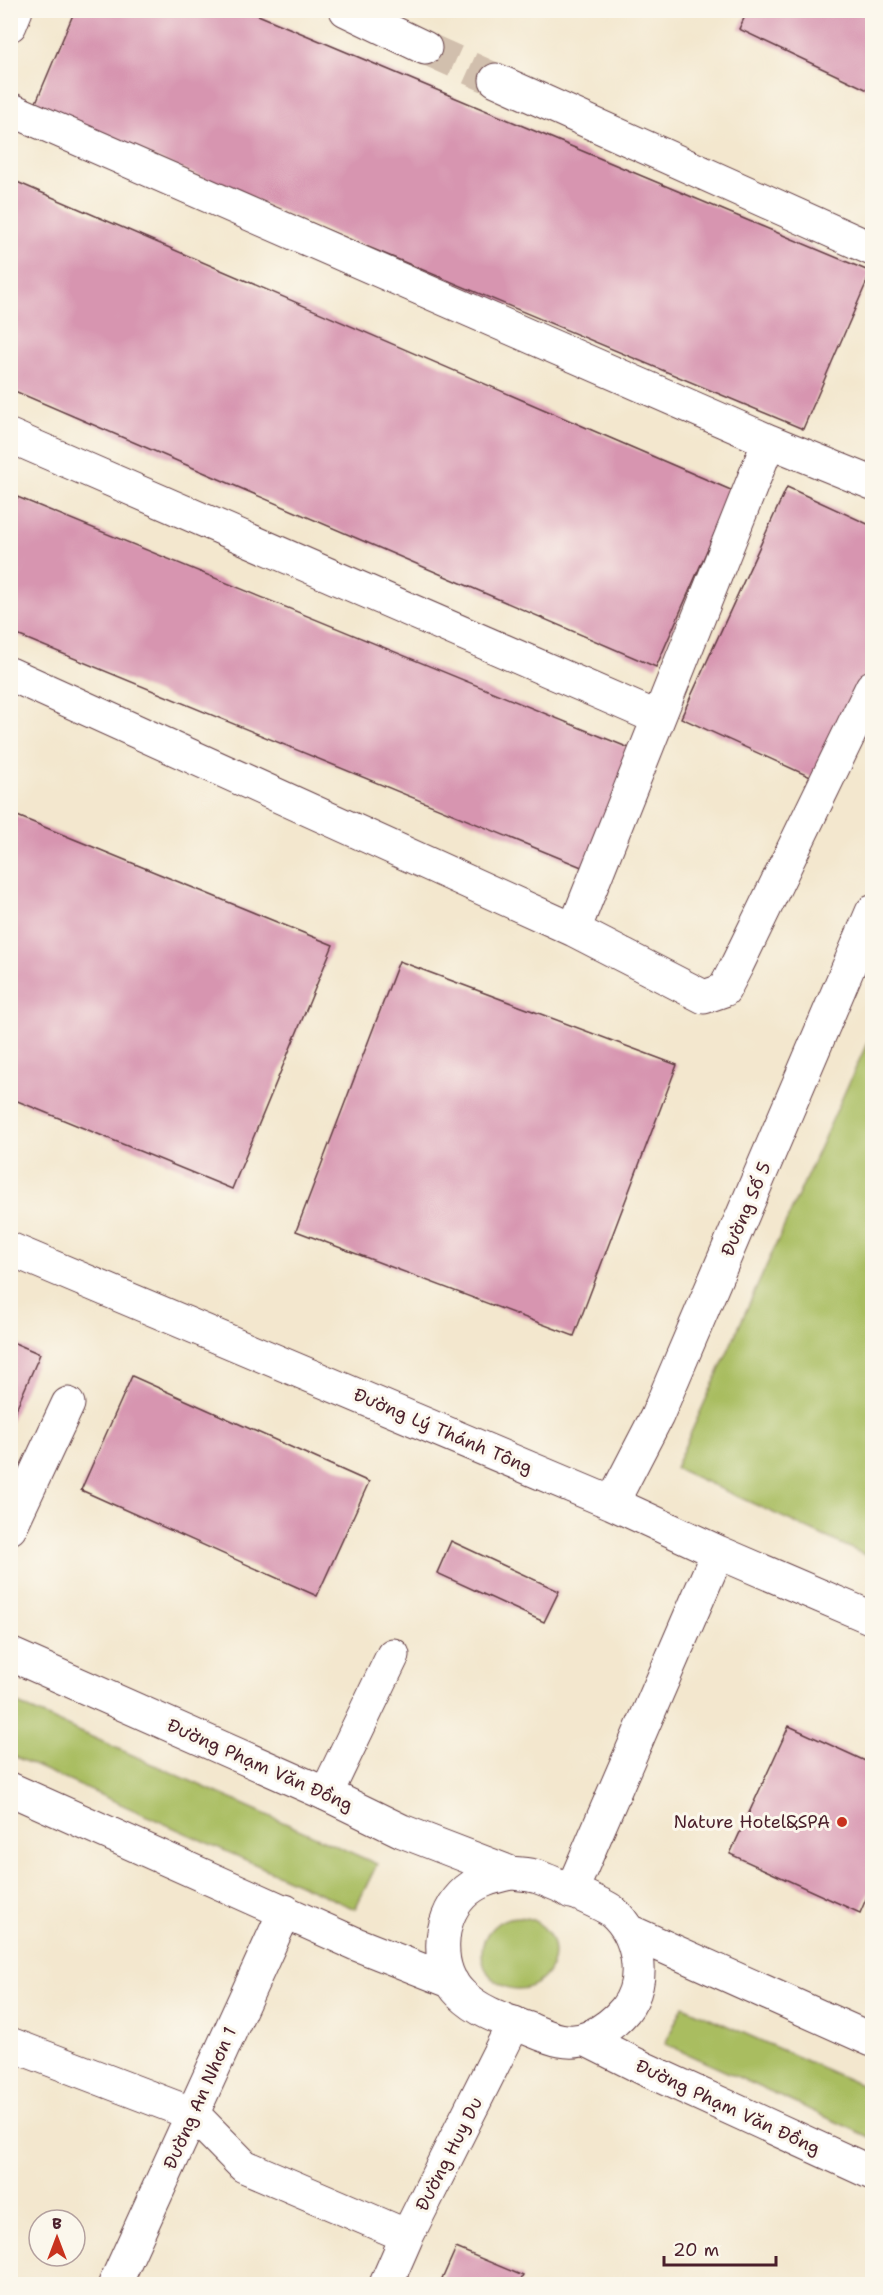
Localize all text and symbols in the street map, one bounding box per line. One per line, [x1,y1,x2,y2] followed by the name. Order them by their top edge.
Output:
[715,1158,777,1260] street label: Đường Số 5
[350,1382,536,1480] street label: Đường Lý Thánh Tông
[163,1713,357,1817] street label: Đường Phạm Văn Đồng
[674,1810,830,1834] place label: Nature Hotel&SPA
[835,1815,849,1829] marker: Nature Hotel&SPA
[158,2023,242,2173] street label: Đường An Nhơn 1
[632,2054,824,2160] street label: Đường Phạm Văn Đồng
[410,2093,488,2215] street label: Đường Huy Du
[27,2208,87,2268] north arrow
[52,2213,62,2234] text: B
[664,2229,776,2267] scale bar
[673,2238,719,2262] text: 20 m

